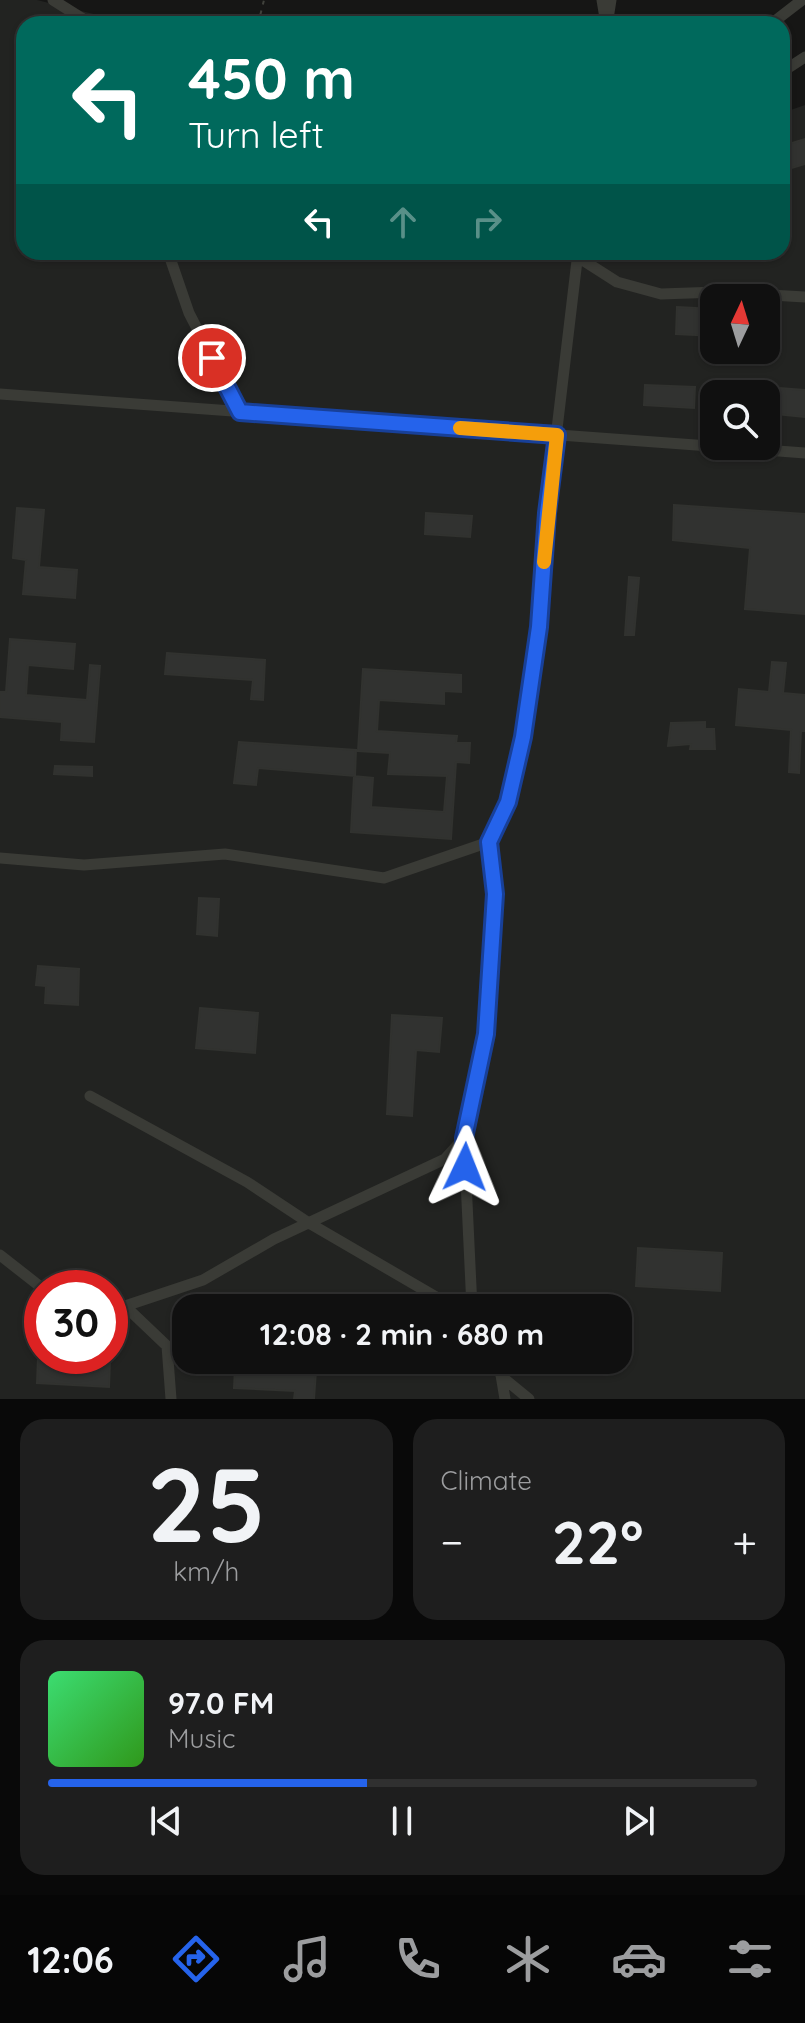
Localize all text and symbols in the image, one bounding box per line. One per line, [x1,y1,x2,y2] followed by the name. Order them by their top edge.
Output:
[188,43,355,113] text: 450 m
[56,48,160,152] icon: left
[188,112,324,157] text: Turn left
[297,200,341,244] icon: left
[381,200,425,244] icon: ahead
[465,200,509,244] icon: right
[700,284,780,364] north arrow
[700,284,780,460] map controls
[178,324,246,392] pin
[190,336,234,380] icon: arrive
[700,380,780,460] button: search
[423,1125,507,1209] position arrow
[24,1270,128,1374] speed limit sign: 30
[260,1315,544,1353] text: 12:08 · 2 min · 680 m
[147,1438,266,1568] text: 25
[441,1464,532,1497] text: Climate
[552,1504,644,1579] text: 22°
[441,1514,463,1569] text: −
[732,1514,757,1569] text: +
[173,1555,239,1588] text: km/h
[168,1684,274,1722] text: 97.0 FM
[168,1722,236,1755] text: Music
[144,1799,188,1843] icon: previous
[380,1799,424,1843] icon: pause
[617,1799,661,1843] icon: next
[168,1931,224,1987] icon: directions
[279,1931,335,1987] icon: music
[390,1931,446,1987] icon: phone
[500,1931,556,1987] icon: climate
[611,1931,667,1987] icon: car
[722,1931,778,1987] icon: filters
[27,1937,114,1982] text: 12:06

